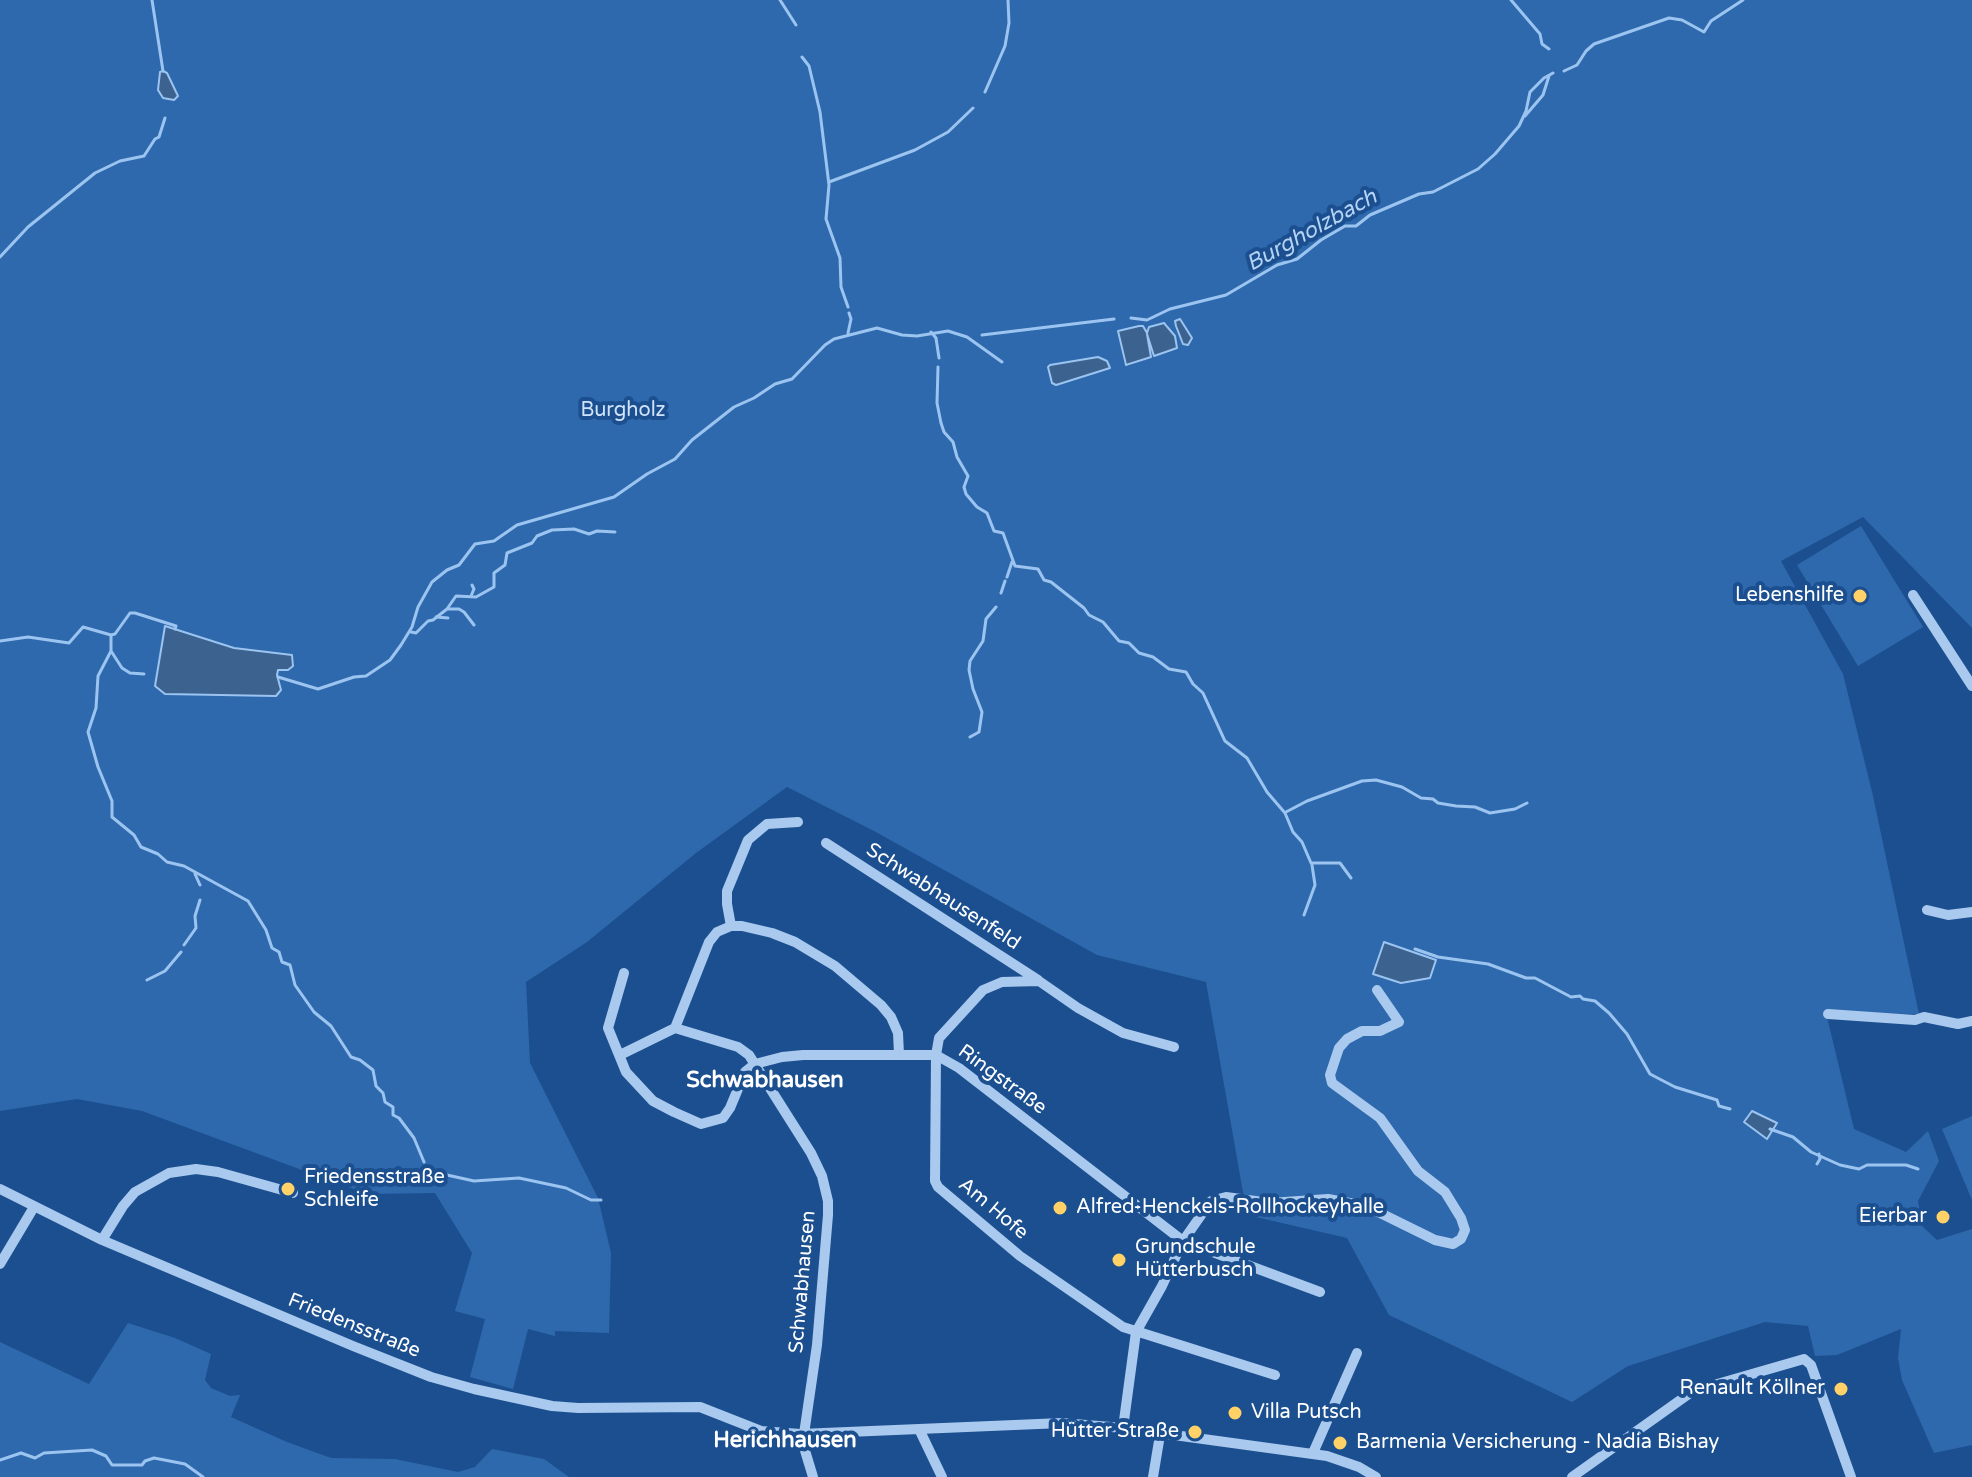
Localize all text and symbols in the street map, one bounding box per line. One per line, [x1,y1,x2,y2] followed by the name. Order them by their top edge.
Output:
[1242,184,1382,278] water label: Burgholzbach
[580,399,666,423] park label: Burgholz
[1735,584,1844,608] place label: Lebenshilfe
[1851,587,1869,605] marker: Lebenshilfe
[861,838,1025,956] street label: Schwabhausenfeld
[953,1040,1051,1120] street label: Ringstraße
[686,1068,844,1094] district label: Schwabhausen
[304,1166,445,1213] place label: Friedensstraße Schleife
[953,1173,1033,1245] street label: Am Hofe
[279,1180,297,1198] marker: Friedensstraße Schleife
[1076,1196,1384,1220] place label: Alfred-Henckels-Rollhockeyhalle
[1051,1199,1069,1217] marker: Alfred-Henckels-Rollhockeyhalle
[1859,1205,1927,1229] place label: Eierbar
[1934,1208,1952,1226] marker: Eierbar
[785,1210,821,1354] street label: Schwabhausen
[1135,1236,1256,1283] place label: Grundschule Hütterbusch
[1110,1251,1128,1269] marker: Grundschule Hütterbusch
[284,1288,424,1364] street label: Friedensstraße
[1679,1377,1825,1401] place label: Renault Köllner
[1832,1380,1850,1398] marker: Renault Köllner
[1251,1401,1362,1425] place label: Villa Putsch
[1226,1404,1244,1422] marker: Villa Putsch
[1051,1420,1179,1444] place label: Hütter Straße
[1186,1423,1204,1441] marker: Hütter Straße
[713,1428,857,1454] district label: Herichhausen
[1356,1431,1719,1455] place label: Barmenia Versicherung - Nadia Bishay
[1331,1434,1349,1452] marker: Barmenia Versicherung - Nadia Bishay

